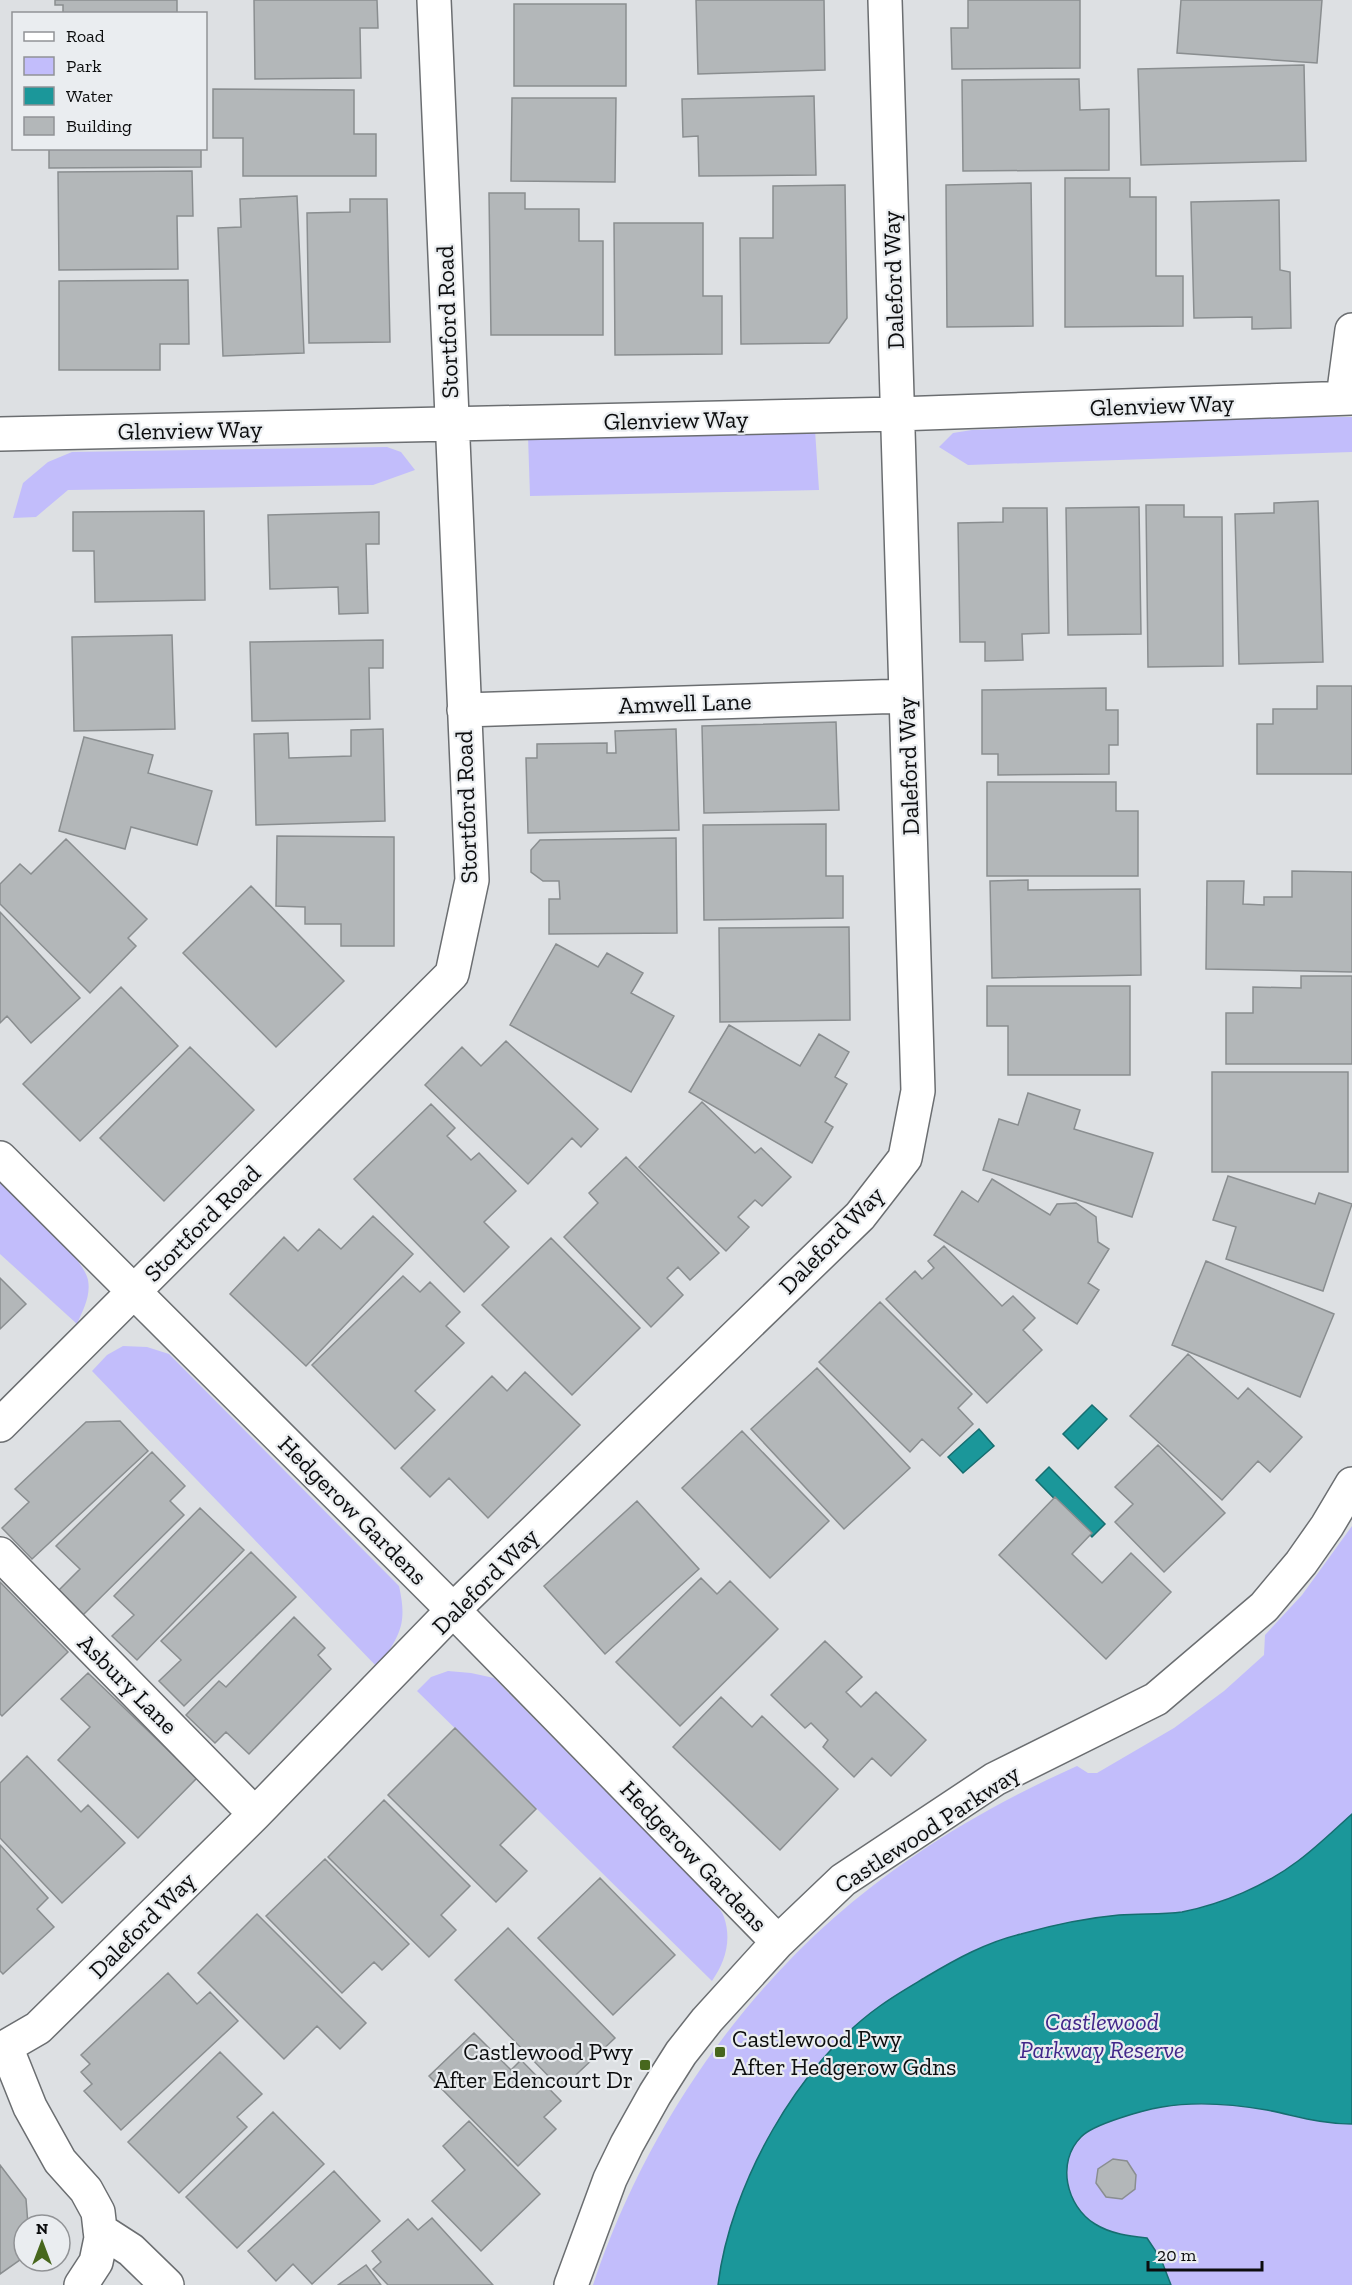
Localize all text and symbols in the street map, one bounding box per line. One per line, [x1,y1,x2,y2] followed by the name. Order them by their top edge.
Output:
[12,12,207,150] legend
[66,25,105,47] text: Road
[66,55,102,77] text: Park
[66,85,113,107] text: Water
[66,115,132,137] text: Building
[876,210,910,350] street label: Daleford Way
[430,245,464,399] street label: Stortford Road
[1089,388,1236,422] street label: Glenview Way
[603,404,749,436] street label: Glenview Way
[117,414,263,446] street label: Glenview Way
[618,686,752,720] street label: Amwell Lane
[891,696,925,836] street label: Daleford Way
[449,730,483,884] street label: Stortford Road
[138,1159,266,1287] street label: Stortford Road
[772,1180,890,1300] street label: Daleford Way
[272,1429,434,1591] street label: Hedgerow Gardens
[426,1521,545,1640] street label: Daleford Way
[72,1628,184,1740] street label: Asbury Lane
[829,1758,1026,1900] street label: Castlewood Parkway
[614,1774,774,1938] street label: Hedgerow Gardens
[83,1865,202,1984] street label: Daleford Way
[1020,2007,1184,2064] park label: Castlewood Parkway Reserve
[732,2024,956,2081] place label: Castlewood Pwy After Hedgerow Gdns
[434,2037,634,2094] place label: Castlewood Pwy After Edencourt Dr
[713,2045,727,2059] marker: Castlewood Pwy After Hedgerow Gdns
[638,2058,652,2072] marker: Castlewood Pwy After Edencourt Dr
[12,2213,72,2273] north arrow
[36,2219,48,2238] text: N
[1148,2234,1262,2272] scale bar
[1157,2244,1197,2266] text: 20 m

